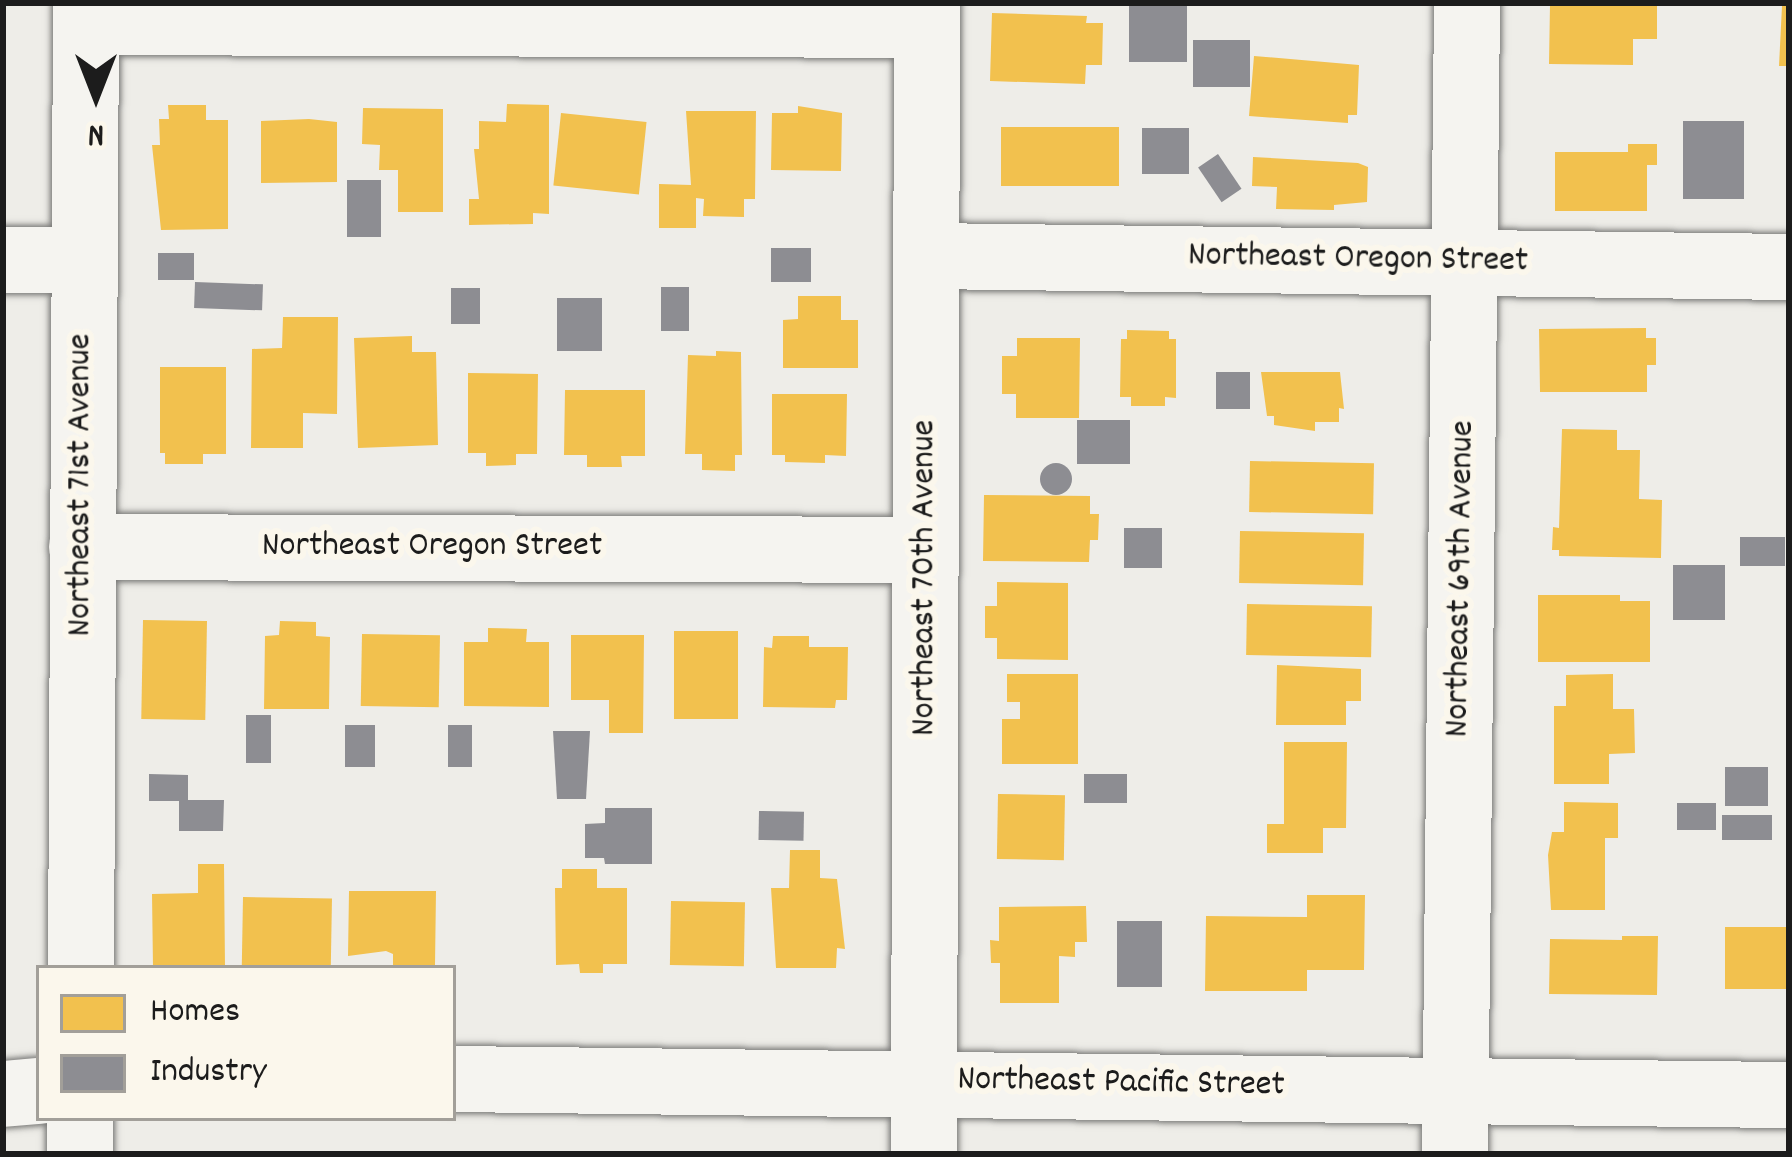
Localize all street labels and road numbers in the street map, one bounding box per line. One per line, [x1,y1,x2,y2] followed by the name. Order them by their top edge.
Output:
[1187,235,1529,285] street label: Northeast Oregon Street
[60,333,104,637] street label: Northeast 71st Avenue
[904,420,948,736] street label: Northeast 70th Avenue
[1438,420,1486,738] street label: Northeast 69th Avenue
[262,526,602,570] street label: Northeast Oregon Street
[957,1060,1285,1108] street label: Northeast Pacific Street

